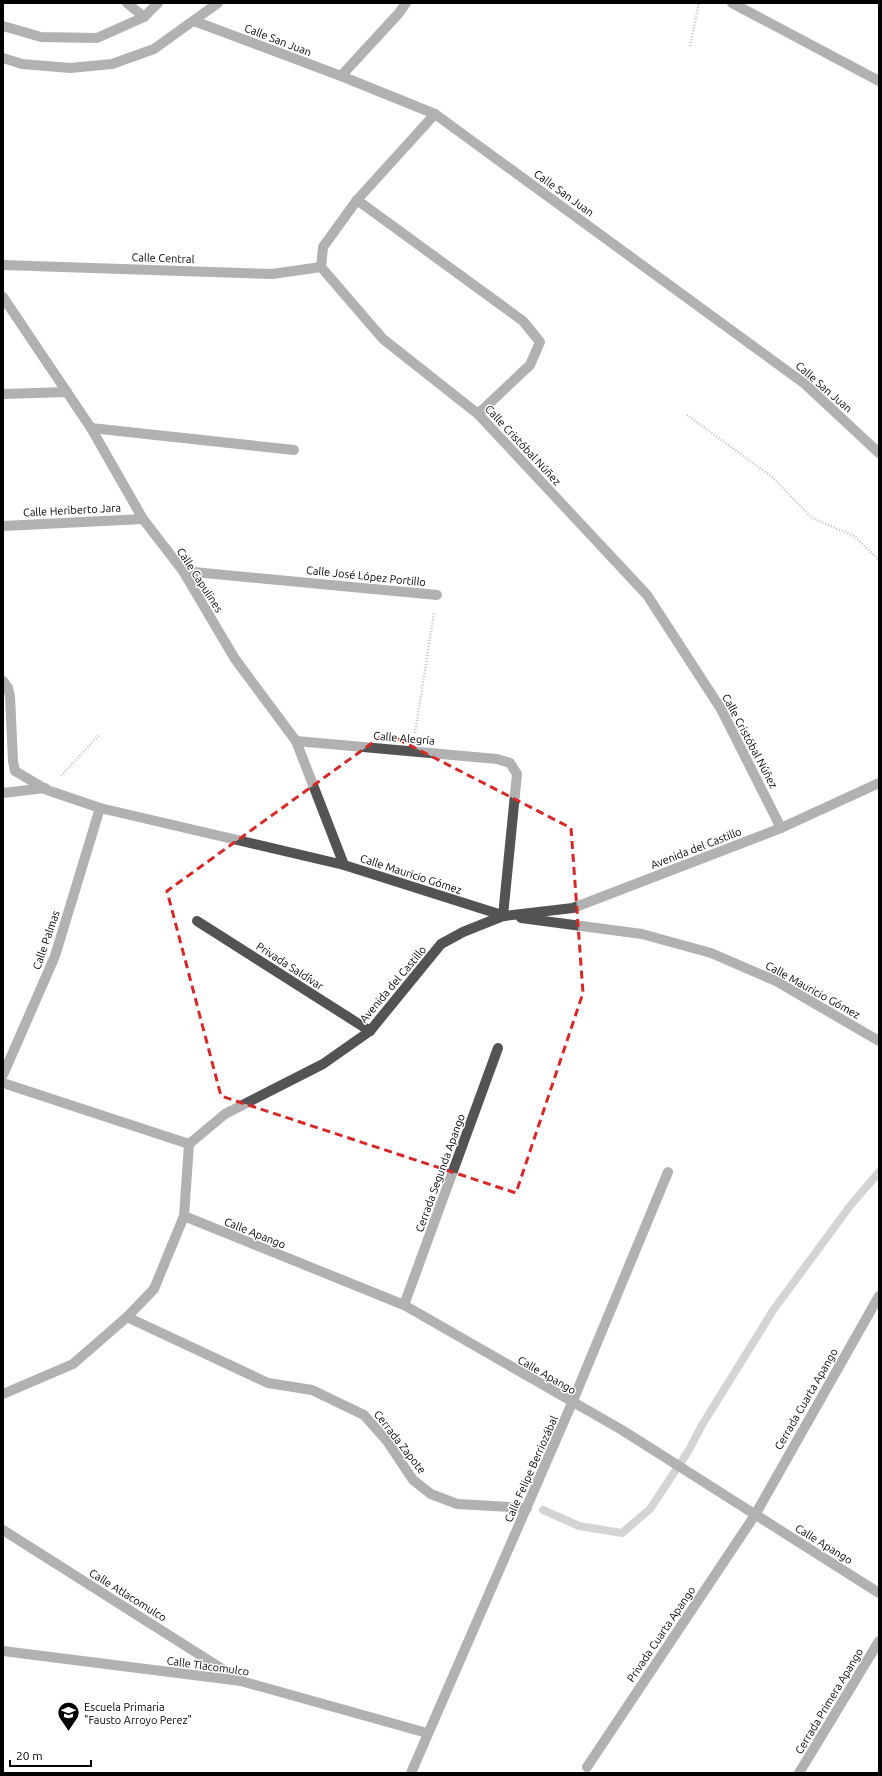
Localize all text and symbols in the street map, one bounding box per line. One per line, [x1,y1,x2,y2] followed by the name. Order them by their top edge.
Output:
[243,22,313,58] street label: Calle San Juan
[532,167,596,219] street label: Calle San Juan
[131,251,195,265] street label: Calle Central
[793,359,855,415] street label: Calle San Juan
[483,403,563,487] street label: Calle Cristóbal Núñez
[23,501,121,519] street label: Calle Heriberto Jara
[175,545,225,615] street label: Calle Capulines
[306,564,426,588] street label: Calle José López Portillo
[720,692,780,790] street label: Calle Cristóbal Núñez
[373,729,435,747] street label: Calle Alegría
[649,825,743,871] street label: Avenida del Castillo
[359,852,463,896] street label: Calle Mauricio Gómez
[30,909,62,971] street label: Calle Palmas
[254,940,327,993] street label: Privada Saldívar
[357,943,429,1025] street label: Avenida del Castillo
[764,959,862,1021] street label: Calle Mauricio Gómez
[413,1112,467,1234] street label: Cerrada Segunda Apango
[223,1215,287,1251] street label: Calle Apango
[772,1346,840,1452] street label: Cerrada Cuarta Apango
[516,1354,578,1396] street label: Calle Apango
[372,1408,428,1476] street label: Cerrada Zapote
[502,1414,560,1524] street label: Calle Felipe Berriozábal
[793,1522,855,1566] street label: Calle Apango
[87,1566,169,1624] street label: Calle Atlacomulco
[625,1584,697,1684] street label: Privada Cuarta Apango
[793,1646,865,1756] street label: Cerrada Primera Apango
[166,1654,250,1678] street label: Calle Tlacomulco
[55,1700,81,1733] school or university icon: Escuela Primaria "Fausto Arroyo Perez"
[84,1701,192,1726] place label: Escuela Primaria "Fausto Arroyo Perez"
[10,1742,91,1768] scale bar
[16,1749,43,1762] text: 20 m

